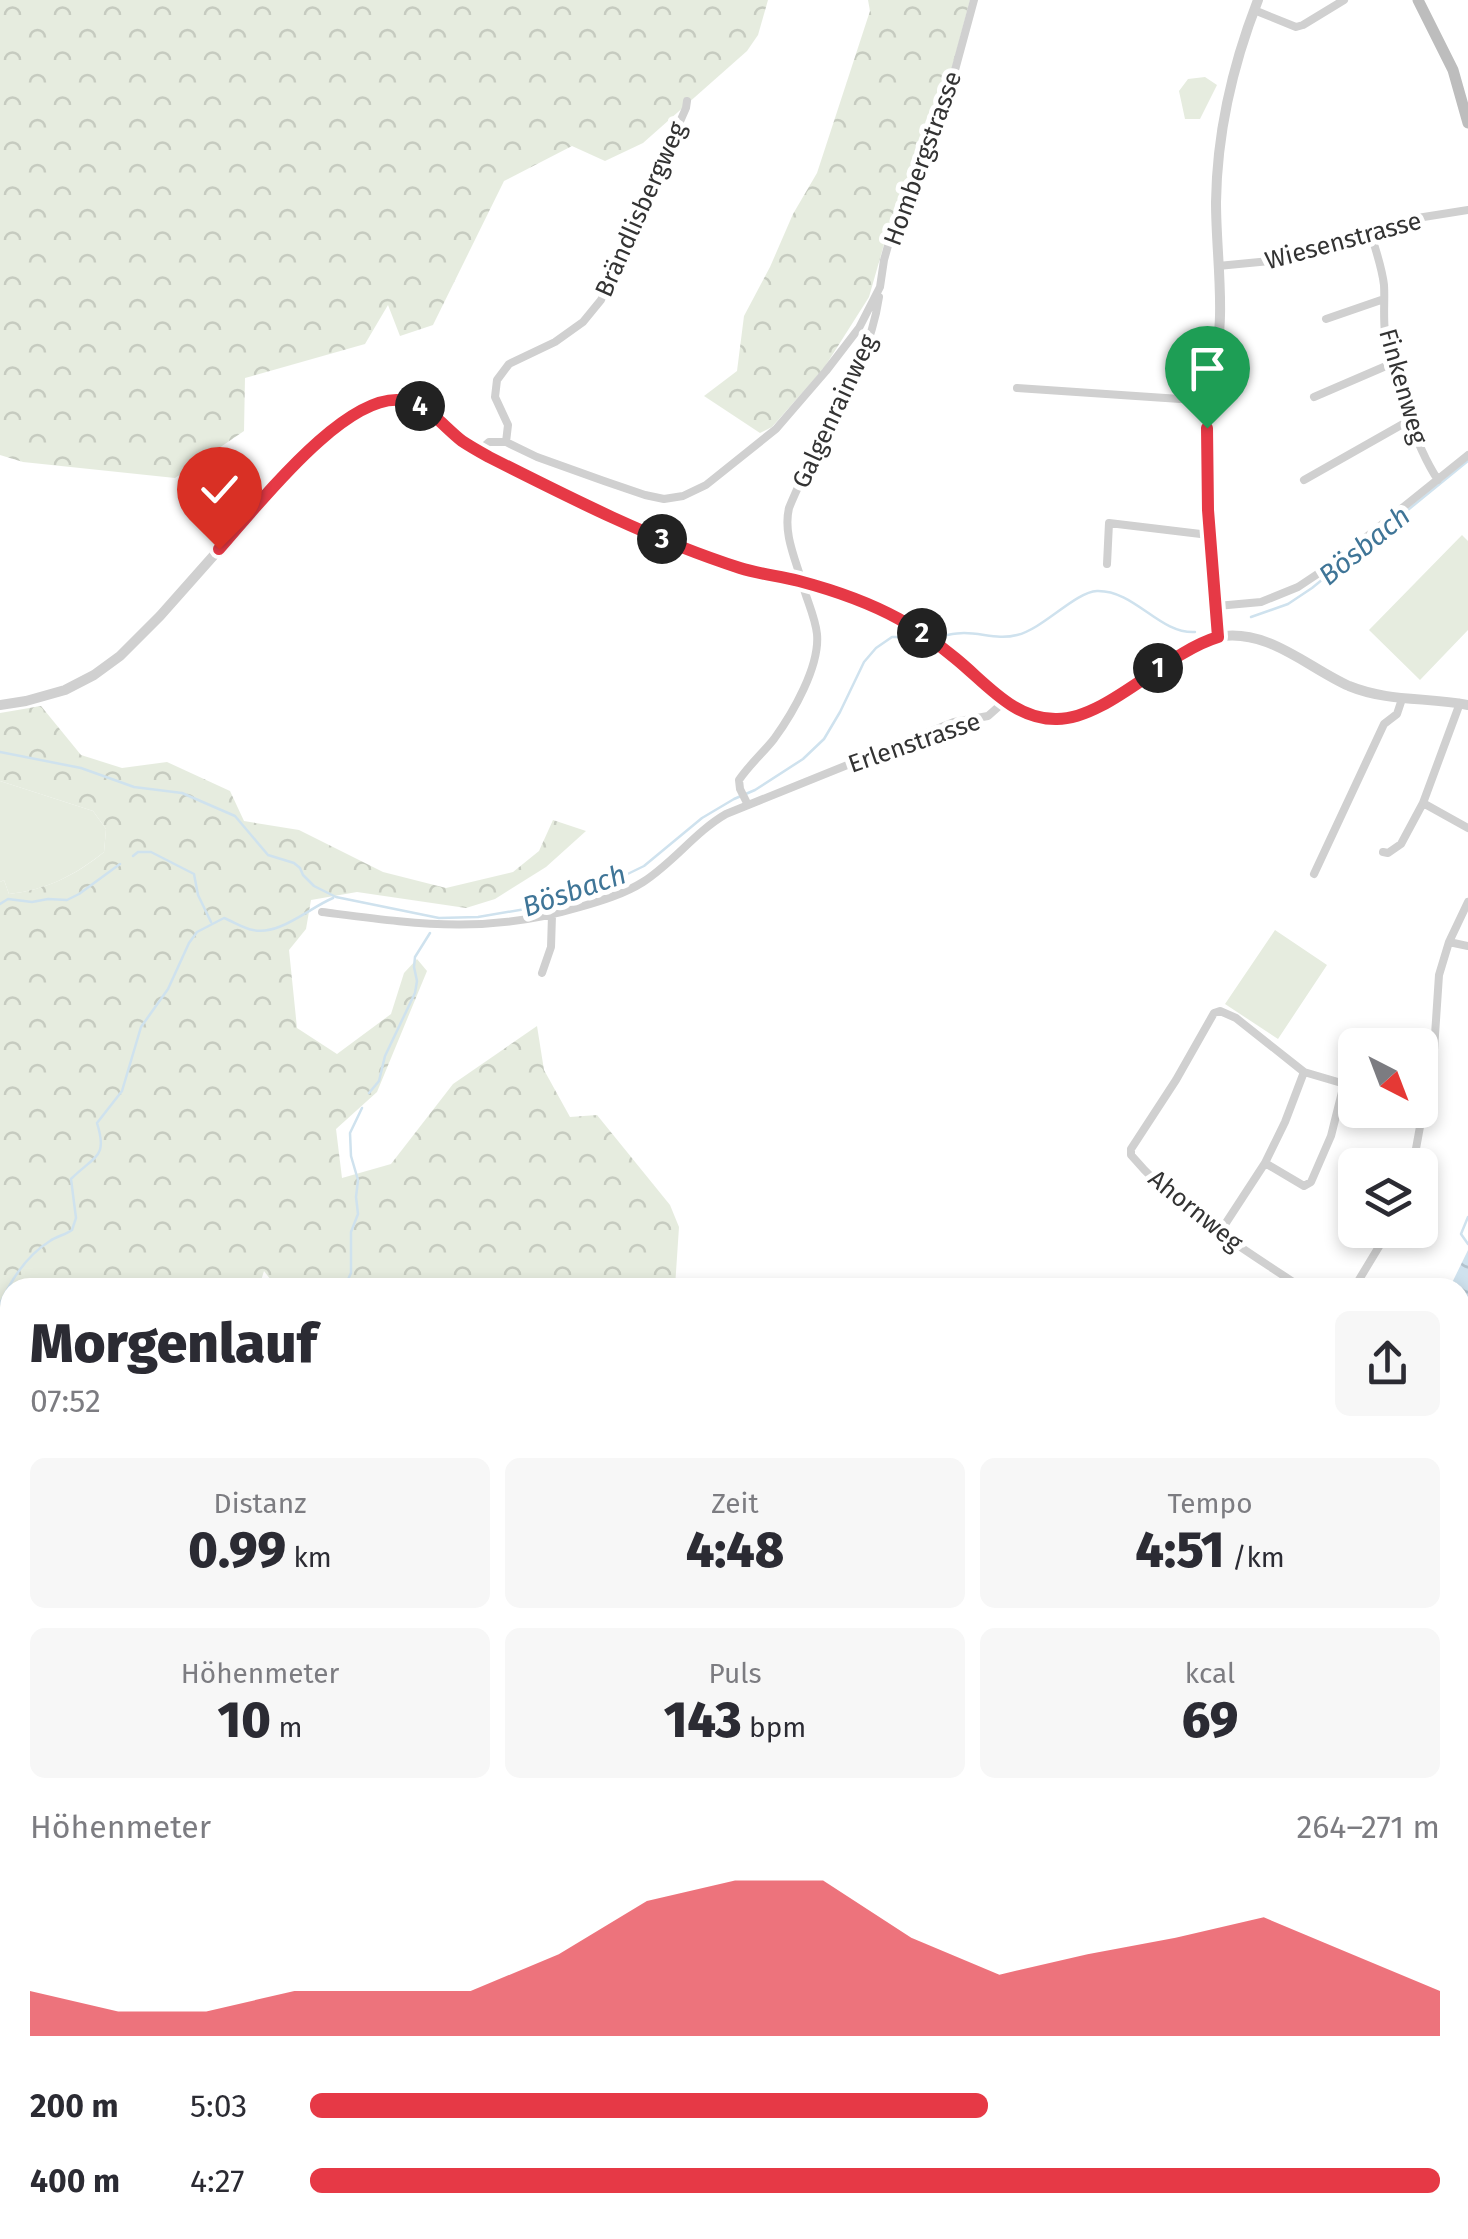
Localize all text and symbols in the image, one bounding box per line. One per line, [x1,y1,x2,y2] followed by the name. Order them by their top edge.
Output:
[878,67,968,250] street label: Hombergstrasse
[589,117,693,302] street label: Brändlisbergweg
[1262,206,1425,276] street label: Wiesenstrasse
[1372,325,1434,447] street label: Finkenweg
[1165,326,1250,429] pin
[786,330,884,493] street label: Galgenrainweg
[1180,341,1235,396] icon: arrive
[395,381,445,431] pin: 4
[412,389,428,422] text: 4
[177,447,262,550] pin
[192,462,247,517] icon: check
[1312,499,1417,592] water label: Bösbach
[637,514,687,564] pin: 3
[655,522,669,555] text: 3
[897,608,947,658] pin: 2
[915,616,929,649] text: 2
[1133,643,1183,693] pin: 1
[1152,651,1165,684] text: 1
[844,706,984,780] street label: Erlenstrasse
[518,857,630,924] water label: Bösbach
[1338,1028,1438,1128] north arrow
[1338,1028,1438,1248] map controls
[1338,1148,1438,1248] button: layers
[1142,1164,1249,1258] street label: Ahornweg
[30,1311,317,1377] text: Morgenlauf
[1335,1311,1440,1416] button: share
[30,1382,101,1420] text: 07:52
[214,1487,306,1520] text: Distanz
[711,1487,759,1520] text: Zeit
[1167,1487,1253,1520] text: Tempo
[188,1520,286,1580] text: 0.99
[686,1520,784,1580] text: 4:48
[1135,1520,1224,1580] text: 4:51
[286,1541,332,1574] text: km
[1224,1541,1285,1574] text: /km
[181,1657,339,1690] text: Höhenmeter
[708,1657,762,1690] text: Puls
[1185,1657,1235,1690] text: kcal
[218,1690,271,1750] text: 10
[664,1690,742,1750] text: 143
[1182,1690,1238,1750] text: 69
[271,1711,302,1744] text: m
[742,1711,806,1744] text: bpm
[30,1808,211,1846] text: Höhenmeter
[1296,1808,1440,1846] text: 264–271 m
[30,2087,119,2125] text: 200 m
[190,2087,247,2125] text: 5:03
[30,2162,120,2200] text: 400 m
[190,2162,244,2200] text: 4:27

